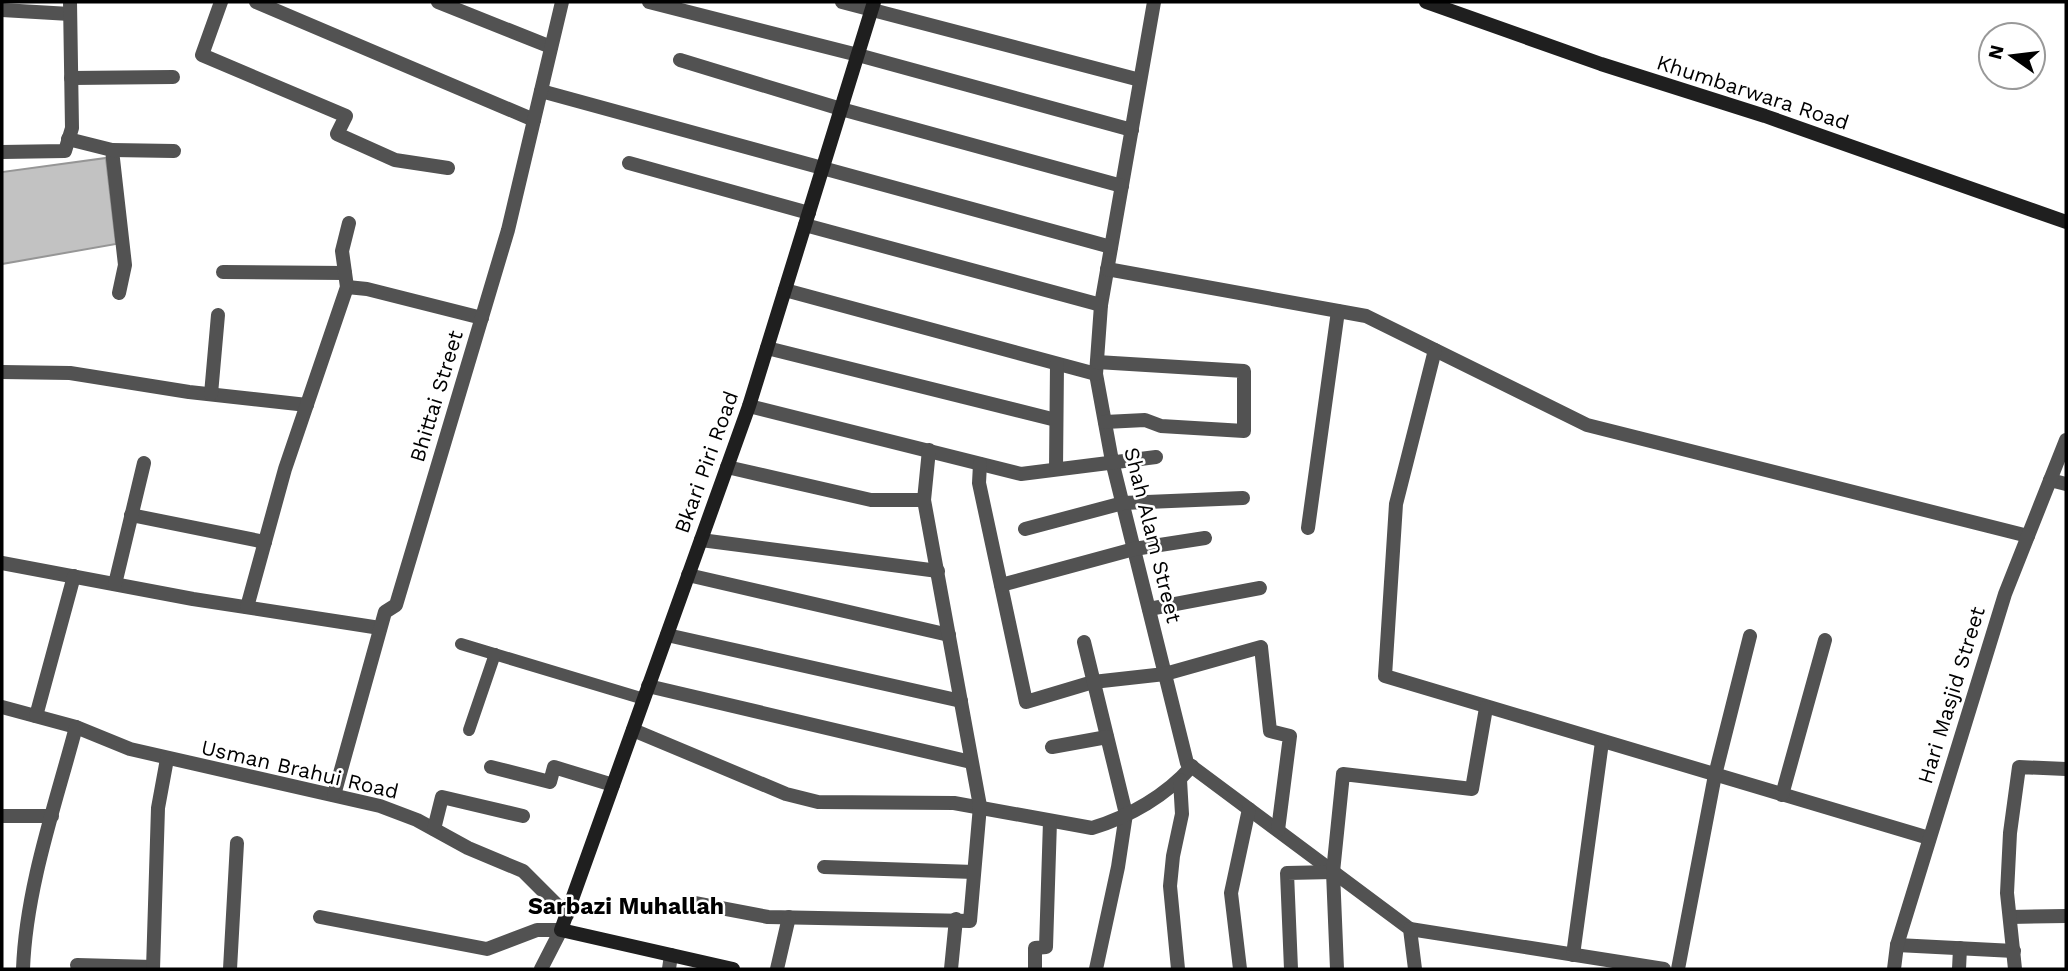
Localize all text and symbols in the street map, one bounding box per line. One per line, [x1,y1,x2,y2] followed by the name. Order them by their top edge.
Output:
[1977,21,2047,91] north arrow
[1983,42,2009,62] text: N
[1654,49,1852,135] street label: Khumbarwara Road
[404,327,468,465] street label: Bhittai Street
[669,387,743,537] street label: Bkari Piri Road
[1119,445,1187,626] street label: Shah Alam Street
[1912,603,1990,787] street label: Hari Masjid Street
[199,734,401,804] street label: Usman Brahui Road
[528,893,724,920] district label: Sarbazi Muhallah

